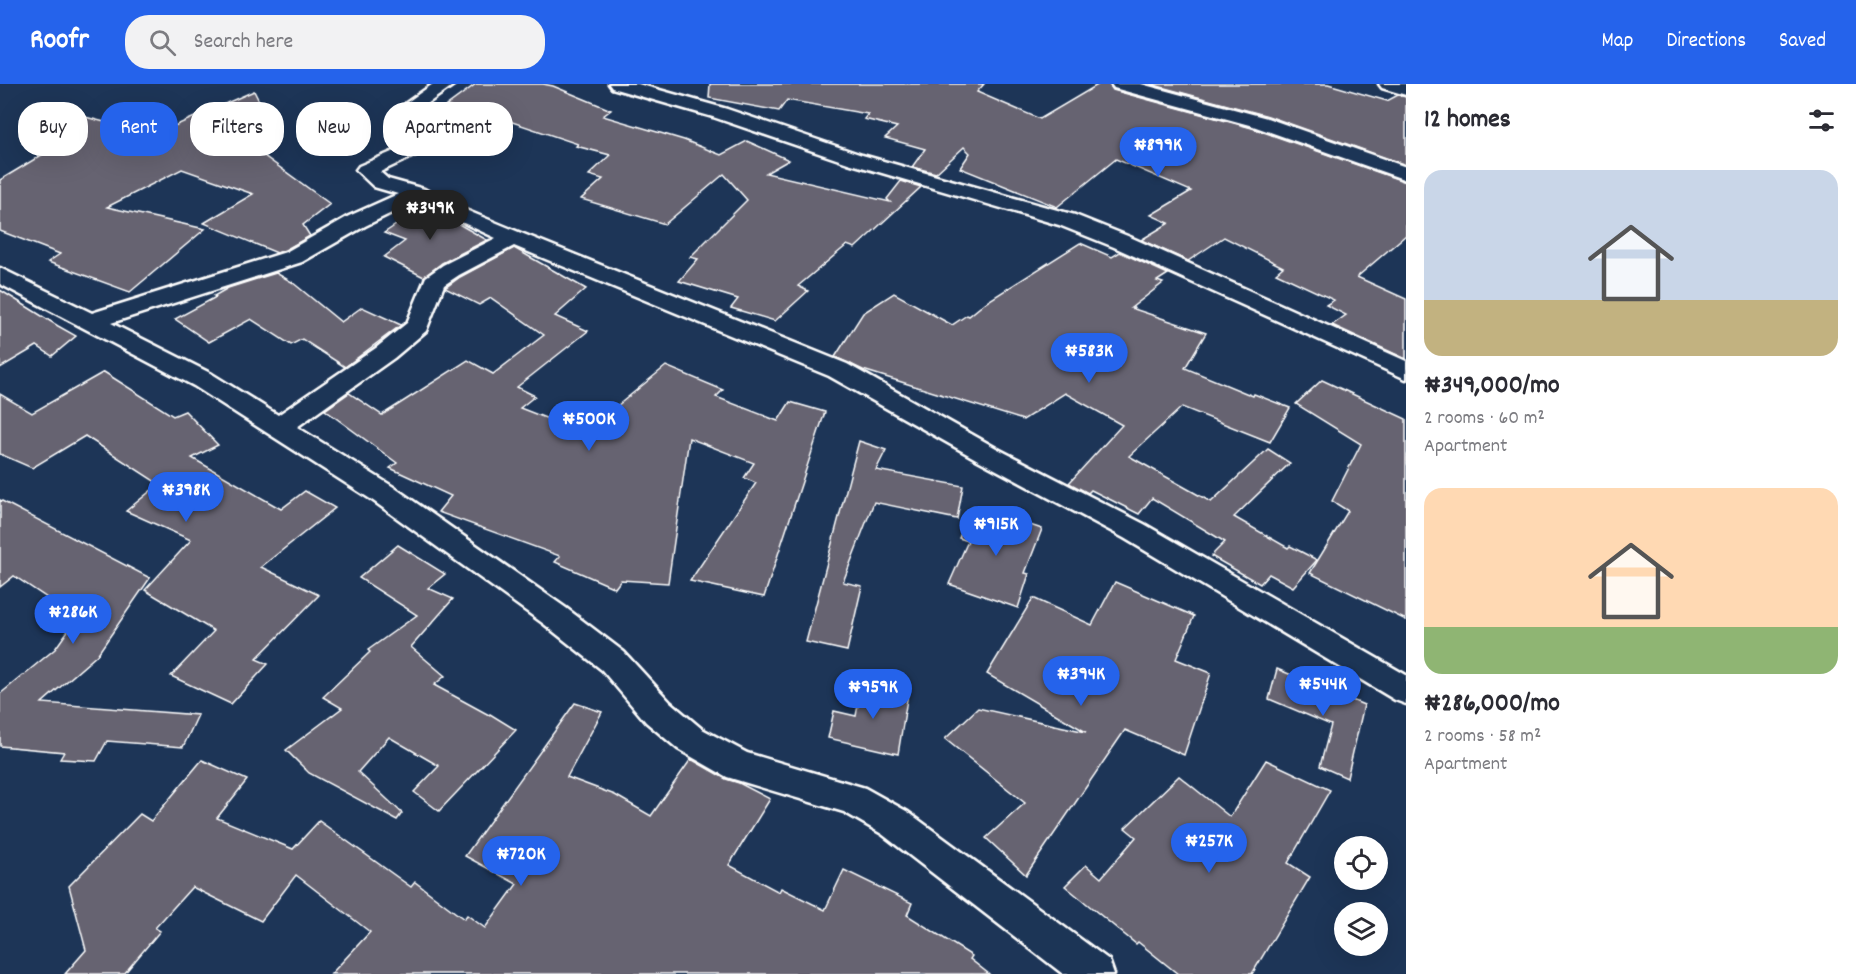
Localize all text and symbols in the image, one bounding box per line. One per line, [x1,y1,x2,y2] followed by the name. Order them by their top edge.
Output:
[125,15,545,69] search box
[30,22,89,62] text: Roofr
[146,26,179,59] icon: search
[194,27,293,58] text: Search here
[1602,27,1633,57] text: Map
[1666,27,1746,57] text: Directions
[1779,27,1826,57] text: Saved
[18,102,88,156] chip: Buy
[100,102,178,156] chip: Rent
[190,102,284,156] chip: Filters
[296,102,371,156] chip: New
[383,102,513,156] chip: Apartment
[1424,102,1511,139] text: 12 homes
[1805,104,1838,137] icon: filters
[1116,127,1200,178] pin: ₦899K
[1134,132,1182,160] text: ₦899K
[388,190,472,241] pin: ₦349K
[406,195,454,223] text: ₦349K
[1577,209,1685,317] icon: home
[1047,333,1131,384] pin: ₦583K
[1065,338,1113,366] text: ₦583K
[1424,368,1560,405] text: ₦349,000/mo
[547,401,631,452] pin: ₦500K
[1424,405,1545,433] text: 2 rooms · 60 m²
[562,406,616,434] text: ₦500K
[1424,433,1507,461] text: Apartment
[144,472,228,523] pin: ₦398K
[162,477,210,505] text: ₦398K
[954,506,1038,557] pin: ₦915K
[973,511,1019,539] text: ₦915K
[1577,527,1685,635] icon: home
[31,594,115,645] pin: ₦286K
[49,599,97,627] text: ₦286K
[1039,656,1123,707] pin: ₦394K
[1057,661,1105,689] text: ₦394K
[1281,666,1365,717] pin: ₦544K
[831,669,915,720] pin: ₦959K
[1299,671,1347,699] text: ₦544K
[848,674,898,702] text: ₦959K
[1424,686,1560,723] text: ₦286,000/mo
[1424,723,1541,751] text: 2 rooms · 58 m²
[1424,751,1507,779] text: Apartment
[1167,823,1251,874] pin: ₦257K
[1185,828,1233,856] text: ₦257K
[479,836,563,887] pin: ₦720K
[1334,836,1388,956] map controls
[1334,836,1388,890] button: locate
[496,841,546,869] text: ₦720K
[1334,902,1388,956] button: layers

